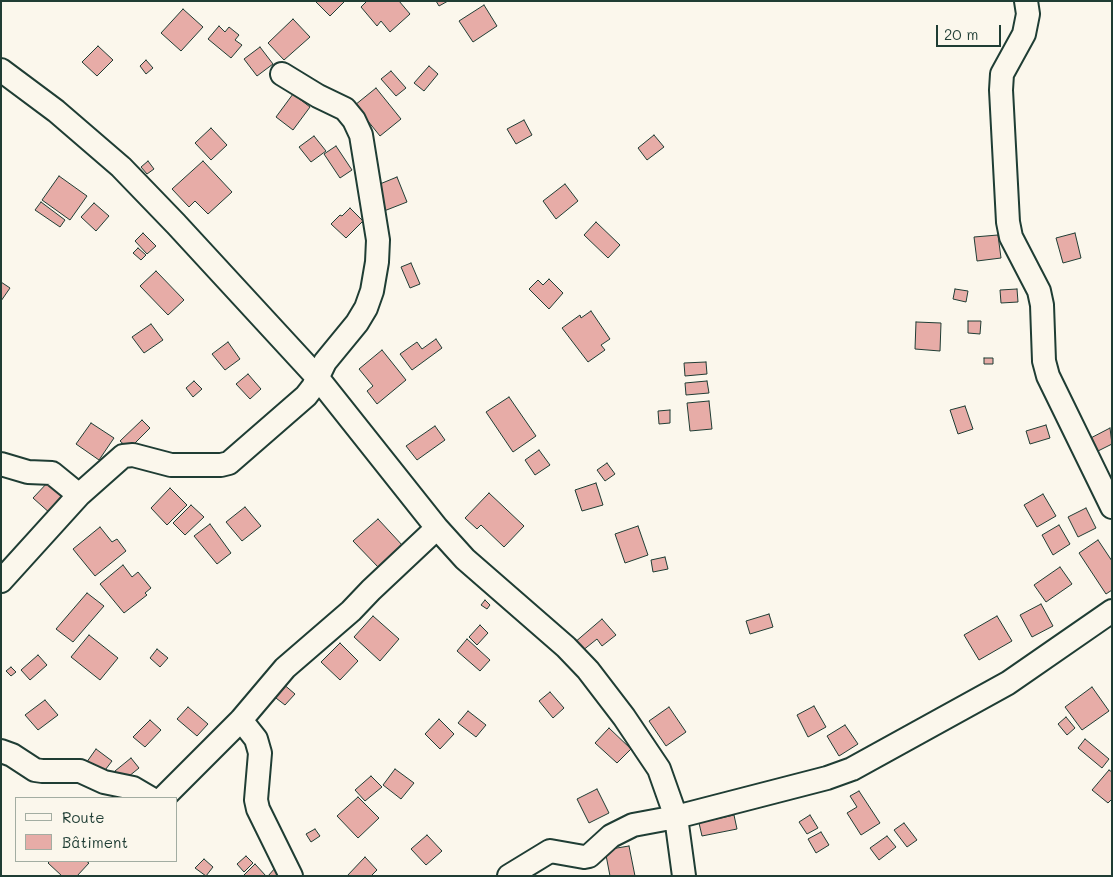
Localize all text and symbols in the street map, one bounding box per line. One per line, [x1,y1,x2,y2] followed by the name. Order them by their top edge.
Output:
[938,15,1003,47] scale bar
[944,24,978,44] text: 20 m
[15,797,178,862] legend
[62,807,105,827] text: Route
[62,832,128,852] text: Bâtiment

